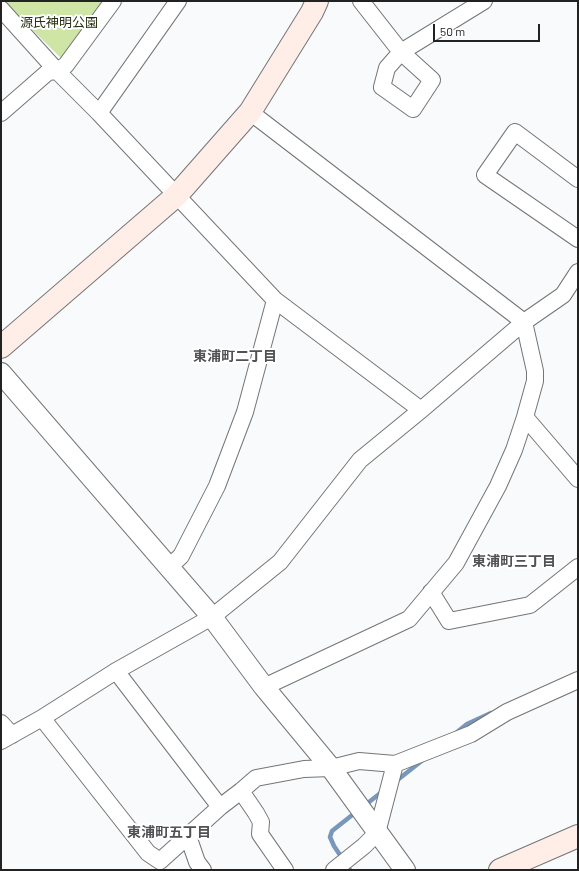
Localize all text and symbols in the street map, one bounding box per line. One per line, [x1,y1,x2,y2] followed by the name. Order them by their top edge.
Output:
[20,15,98,31] park label: 源氏神明公園
[435,16,542,42] scale bar
[440,24,465,38] text: 50 m
[193,348,277,364] district label: 東浦町二丁目
[472,553,556,569] district label: 東浦町三丁目
[127,824,211,840] district label: 東浦町五丁目

